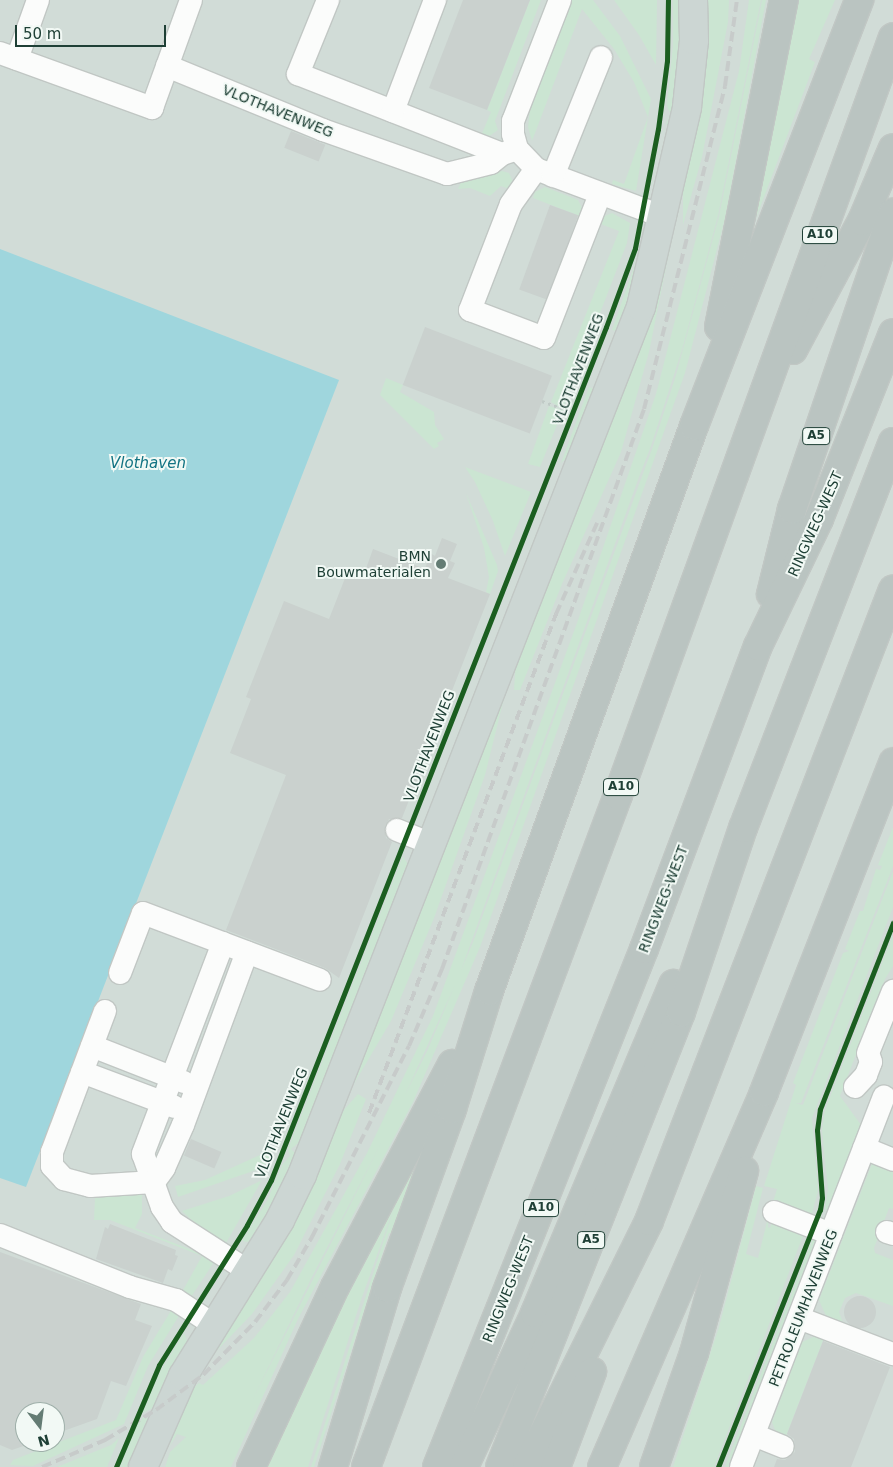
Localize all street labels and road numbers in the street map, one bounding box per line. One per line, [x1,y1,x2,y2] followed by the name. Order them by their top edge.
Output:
[220,81,336,141] street label: VLOTHAVENWEG
[801,226,839,244] road number: A10
[549,311,607,427] street label: VLOTHAVENWEG
[801,426,831,446] road number: A5
[784,469,846,579] street label: RINGWEG-WEST
[400,688,458,804] street label: VLOTHAVENWEG
[602,778,640,796] road number: A10
[635,843,691,955] street label: RINGWEG-WEST
[251,1065,311,1181] street label: VLOTHAVENWEG
[522,1198,560,1218] road number: A10
[765,1227,841,1389] street label: PETROLEUMHAVENWEG
[576,1230,606,1250] road number: A5
[479,1233,537,1345] street label: RINGWEG-WEST

